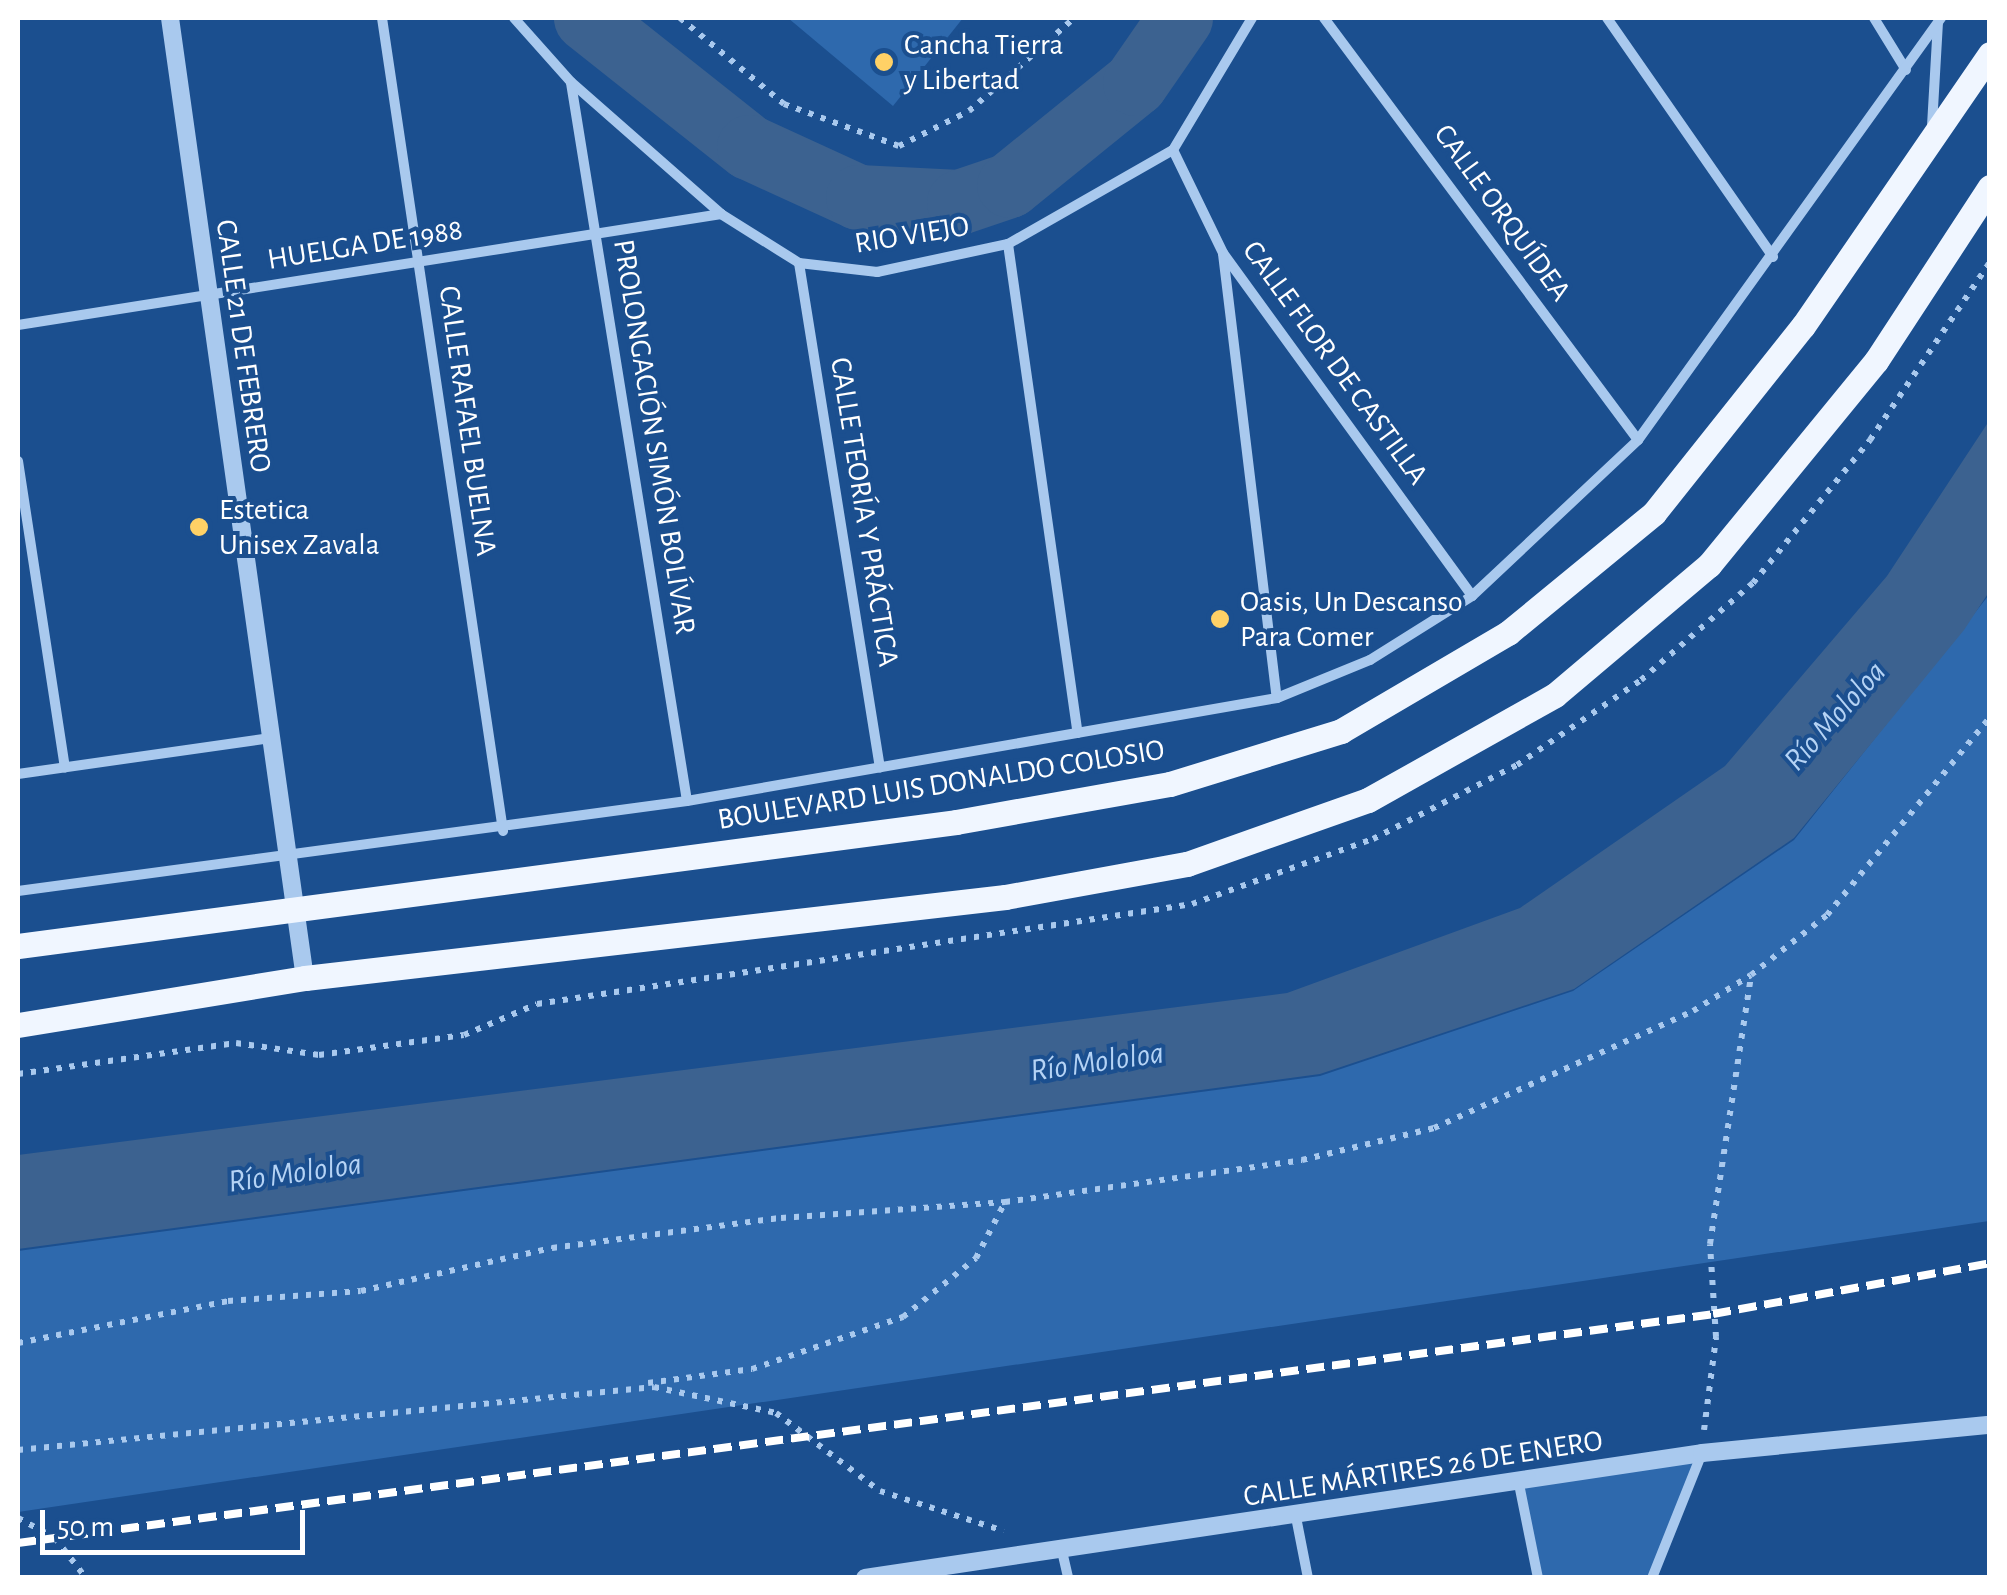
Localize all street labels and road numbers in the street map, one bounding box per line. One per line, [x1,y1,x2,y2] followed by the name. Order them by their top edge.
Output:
[1426,118,1578,308] street label: CALLE ORQUÍDEA
[852,208,972,262] street label: RIO VIEJO
[265,212,465,278] street label: HUELGA DE 1988
[207,217,279,475] street label: CALLE 21 DE FEBRERO
[1234,234,1436,492] street label: CALLE FLOR DE CASTILLA
[605,237,703,637] street label: PROLONGACIÓN SIMÓN BOLÍVAR
[430,284,504,558] street label: CALLE RAFAEL BUELNA
[822,355,906,669] street label: CALLE TEORÍA Y PRÁCTICA
[715,732,1167,838] street label: BOULEVARD LUIS DONALDO COLOSIO
[1241,1423,1605,1515] street label: CALLE MÁRTIRES 26 DE ENERO

